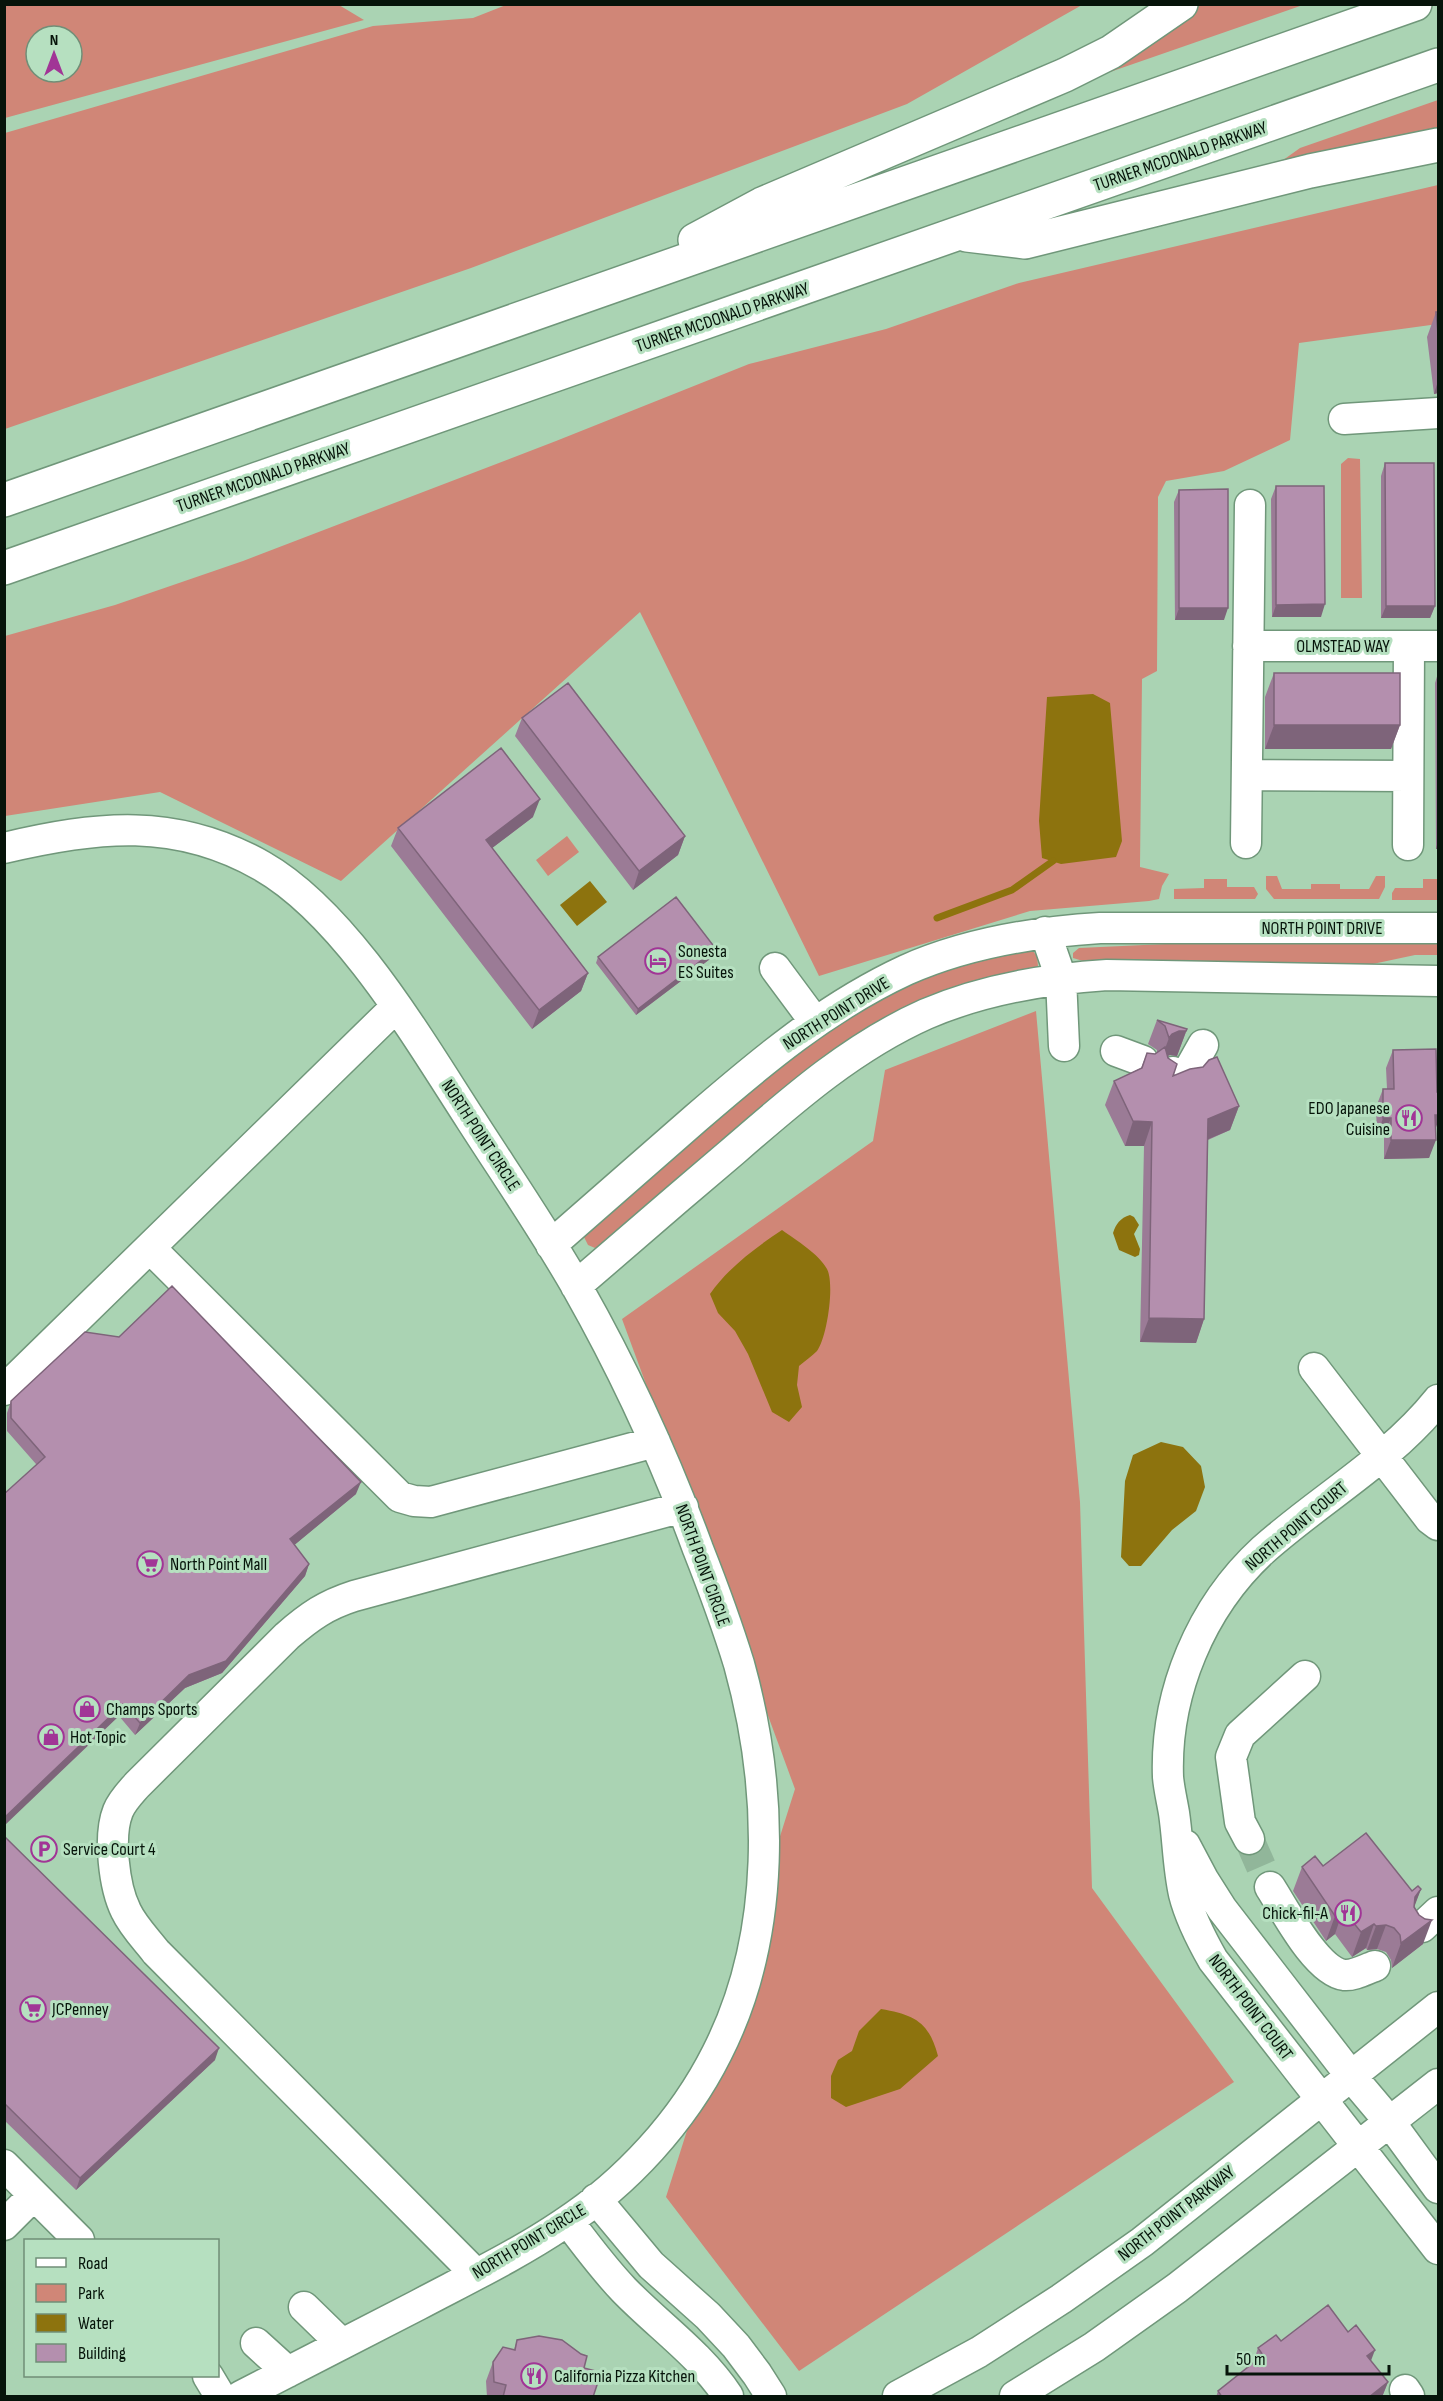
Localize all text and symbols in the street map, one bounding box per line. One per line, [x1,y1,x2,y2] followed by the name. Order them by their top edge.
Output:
[24,24,84,84] north arrow
[50,31,58,50] text: N
[1091,117,1270,196] street label: TURNER MCDONALD PARKWAY
[633,278,812,357] street label: TURNER MCDONALD PARKWAY
[174,438,353,517] street label: TURNER MCDONALD PARKWAY
[1296,636,1390,657] street label: OLMSTEAD WAY
[1261,918,1383,939] street label: NORTH POINT DRIVE
[678,941,734,983] place label: Sonesta ES Suites
[643,946,673,976] hotel icon: Sonesta ES Suites
[779,972,893,1054] street label: NORTH POINT DRIVE
[437,1076,524,1195] street label: NORTH POINT CIRCLE
[1308,1098,1390,1140] place label: EDO Japanese Cuisine
[1394,1103,1424,1133] restaurant icon: EDO Japanese Cuisine
[1241,1478,1352,1575] street label: NORTH POINT COURT
[671,1501,734,1629] street label: NORTH POINT CIRCLE
[135,1549,165,1579] supermarket icon: North Point Mall
[170,1554,267,1575] place label: North Point Mall
[72,1694,102,1724] shop icon: Champs Sports
[106,1699,198,1720] place label: Champs Sports
[36,1722,66,1752] shop icon: Hot Topic
[70,1727,127,1748] place label: Hot Topic
[29,1834,59,1864] parking icon: Service Court 4
[63,1839,156,1860] place label: Service Court 4
[1333,1898,1363,1928] restaurant icon: Chick-fil-A
[1262,1903,1328,1924] place label: Chick-fil-A
[1204,1950,1297,2064] street label: NORTH POINT COURT
[18,1994,48,2024] supermarket icon: JCPenney
[51,1999,109,2020] place label: JCPenney
[1114,2161,1239,2265] street label: NORTH POINT PARKWAY
[469,2199,590,2283] street label: NORTH POINT CIRCLE
[24,2239,219,2377] legend
[78,2253,108,2274] text: Road
[78,2283,104,2304] text: Park
[78,2313,114,2334] text: Water
[1227,2338,1389,2376] scale bar
[78,2343,126,2364] text: Building
[1236,2349,1266,2370] text: 50 m
[519,2361,549,2391] restaurant icon: California Pizza Kitchen
[554,2366,695,2387] place label: California Pizza Kitchen

